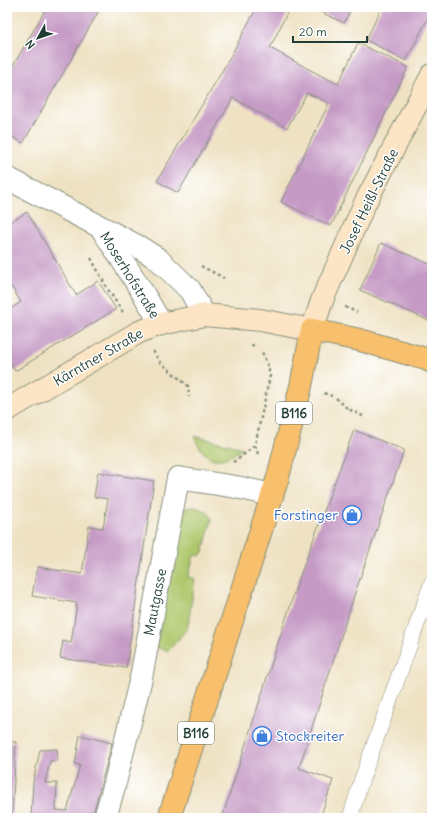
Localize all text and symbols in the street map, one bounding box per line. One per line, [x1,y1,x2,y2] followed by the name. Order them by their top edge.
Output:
[18,18,58,58] north arrow
[293,18,367,44] scale bar
[299,24,327,39] text: 20 m
[23,37,38,52] text: N
[336,145,402,257] street label: Josef Heißl-Straße
[96,228,164,322] street label: Moserhofstraße
[50,324,146,390] street label: Kärntner Straße
[276,402,312,424] road number: B116
[341,504,363,526] shop icon: Forstinger
[274,506,338,524] place label: Forstinger
[140,567,170,637] street label: Mautgasse
[178,722,214,744] road number: B116
[251,725,273,747] shop icon: Stockreiter
[276,727,344,745] place label: Stockreiter

